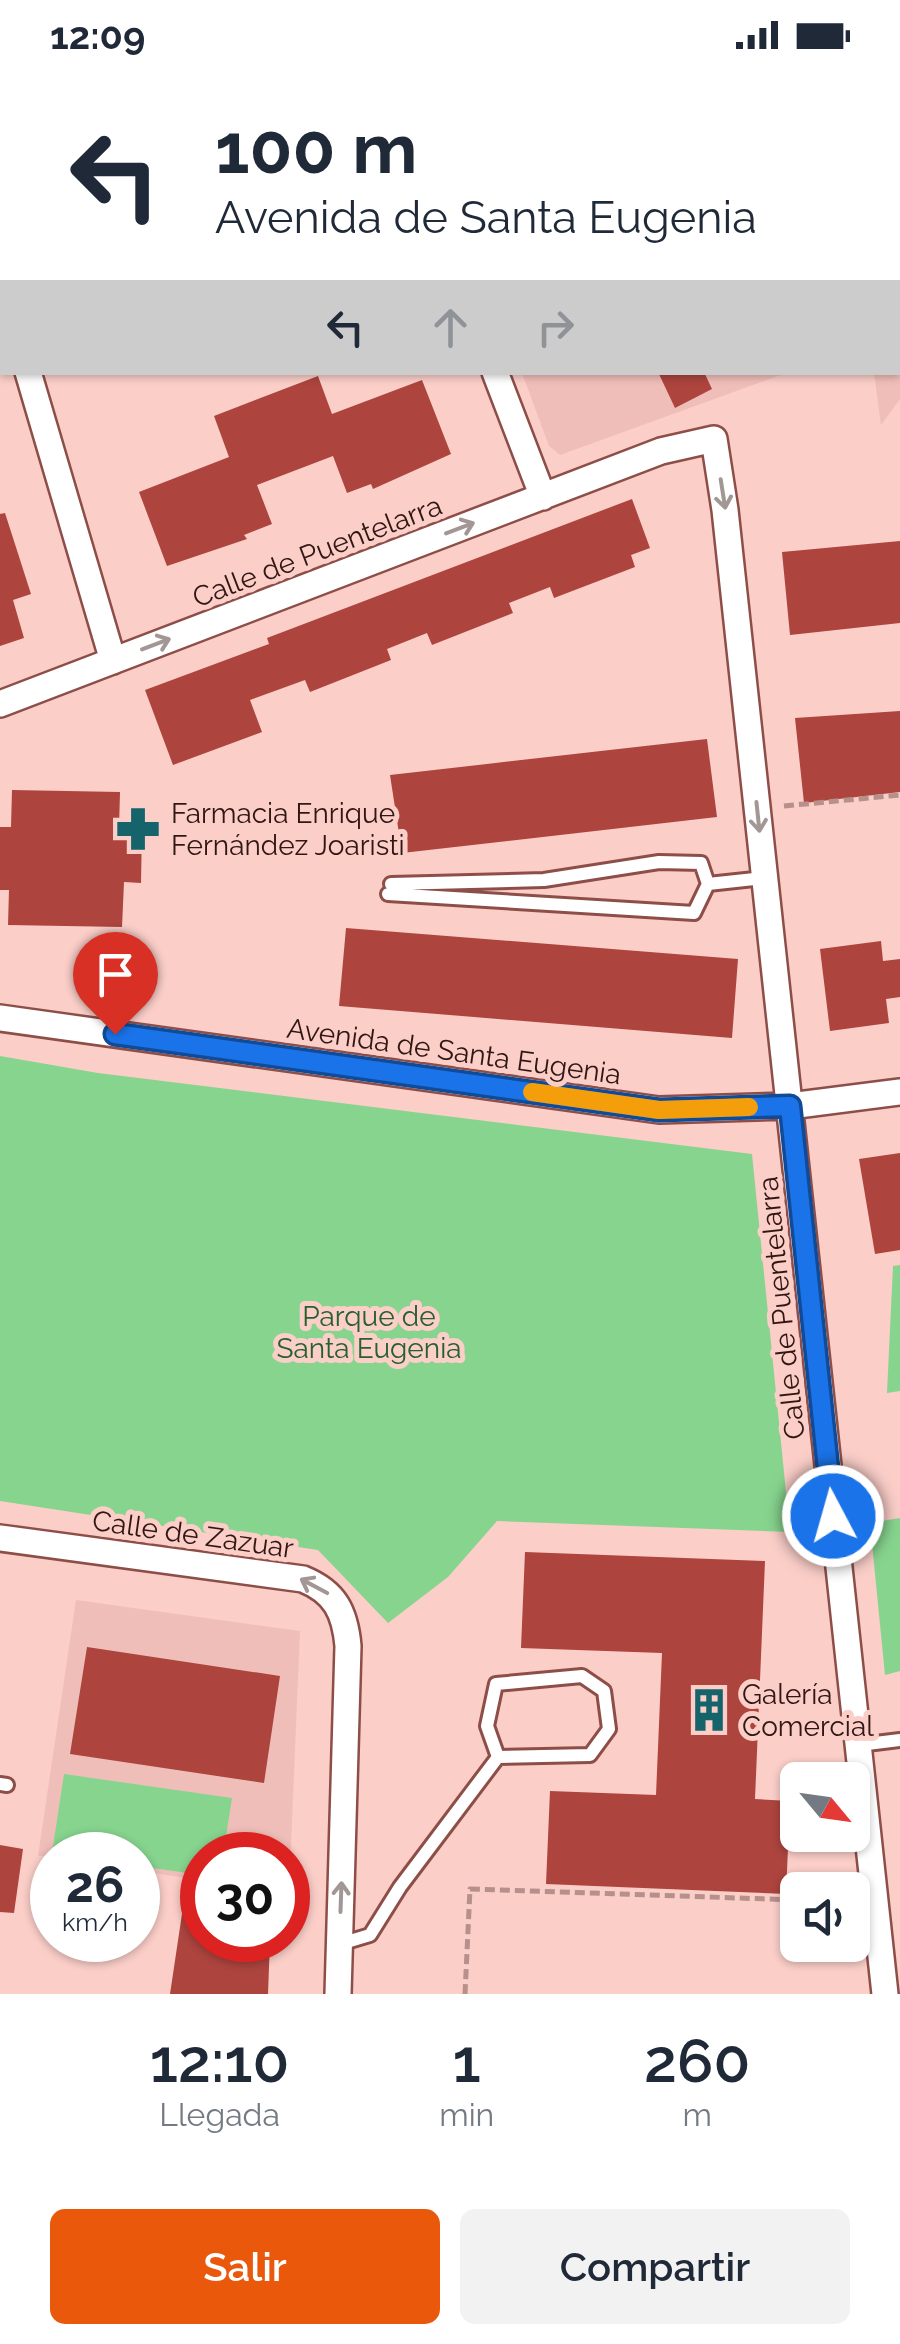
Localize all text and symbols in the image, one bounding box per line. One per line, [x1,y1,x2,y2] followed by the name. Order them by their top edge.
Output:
[50,13,145,58] text: 12:09
[215,107,418,189] text: 100 m
[50,110,180,240] icon: left
[215,191,757,244] text: Avenida de Santa Eugenia
[318,300,373,355] icon: left
[423,300,478,355] icon: ahead
[528,300,583,355] icon: right
[714,477,732,509] one-way arrow
[188,489,446,614] street label: Calle de Puentelarra
[445,518,475,536] one-way arrow
[140,634,171,652] one-way arrow
[171,797,405,862] place label: Farmacia Enrique Fernández Joaristi
[749,800,768,832] one-way arrow
[114,805,162,853] pharmacy icon: Farmacia Enrique Fernández Joaristi
[73,932,158,1035] pin
[88,947,143,1002] icon: arrive
[285,1012,623,1091] street label: Avenida de Santa Eugenia
[751,1175,812,1441] street label: Calle de Puentelarra
[277,1300,462,1365] park label: Parque de Santa Eugenia
[781,1464,885,1568] position arrow
[90,1504,296,1565] street label: Calle de Zazuar
[300,1576,330,1595] one-way arrow
[742,1678,874,1743] place label: Galería Comercial
[685,1686,733,1734] building icon: Galería Comercial
[780,1762,870,1852] north arrow
[780,1762,870,1962] map controls
[180,1832,310,1962] speed limit sign: 30
[66,1855,124,1914] text: 26
[780,1872,870,1962] button: sound
[332,1881,351,1913] one-way arrow
[62,1907,128,1937] text: km/h
[150,2026,289,2096] text: 12:10
[453,2026,481,2096] text: 1
[644,2026,750,2096] text: 260
[159,2096,280,2133] text: Llegada
[439,2096,494,2133] text: min
[682,2096,712,2133] text: m
[50,2209,440,2324] button: Salir
[460,2209,850,2324] button: Compartir

